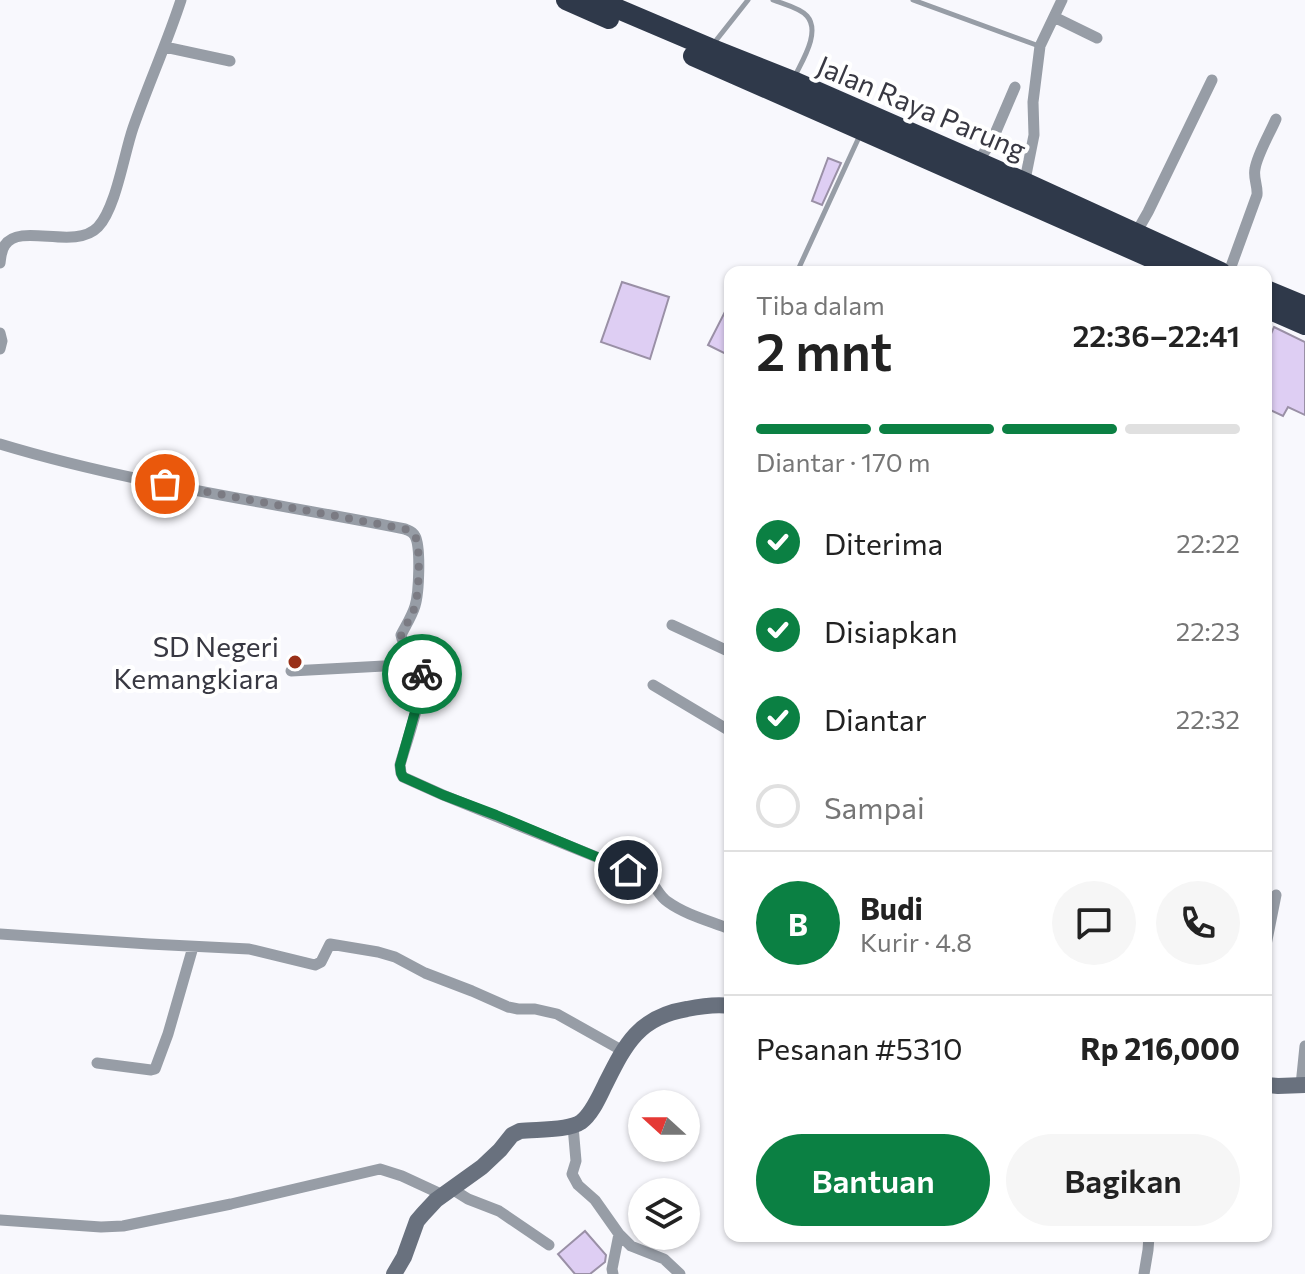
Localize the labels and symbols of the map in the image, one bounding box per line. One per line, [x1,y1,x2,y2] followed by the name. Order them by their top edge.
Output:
[813,48,1031,166] street label: Jalan Raya Parung
[131,450,199,518] pin
[114,629,279,695] place label: SD Negeri Kemangkiara
[382,634,462,714] courier
[286,653,304,671] marker: SD Negeri Kemangkiara
[594,836,662,904] pin
[628,1090,700,1162] north arrow

